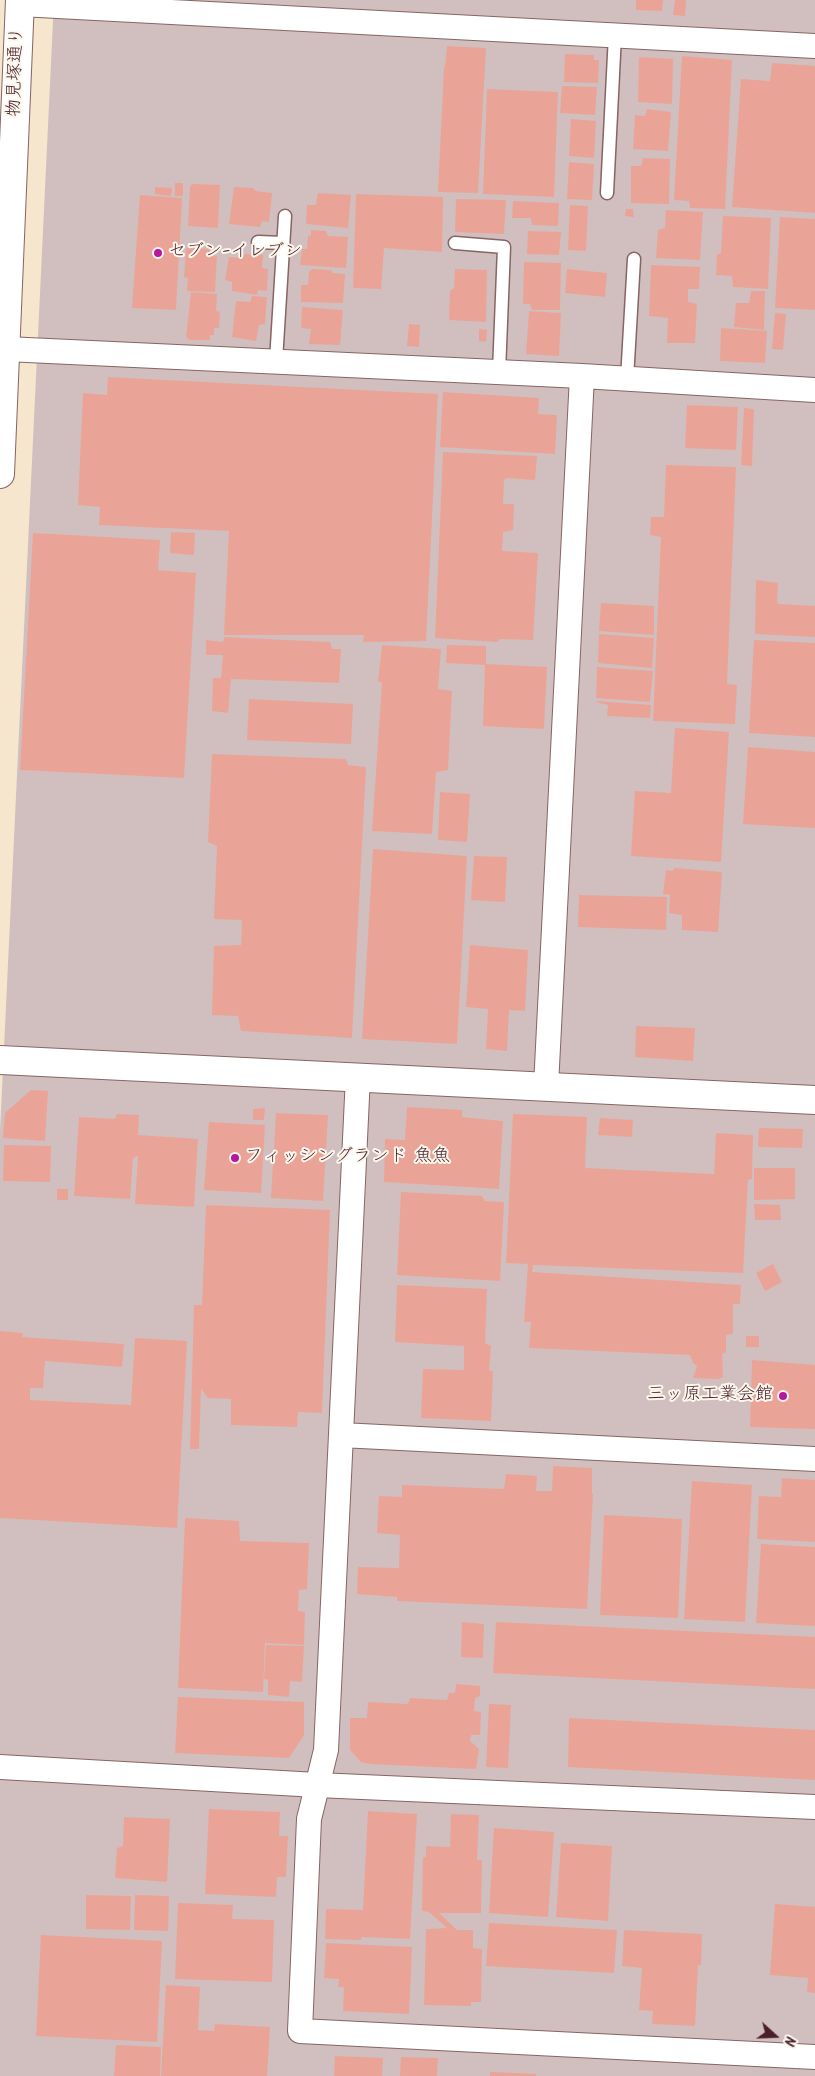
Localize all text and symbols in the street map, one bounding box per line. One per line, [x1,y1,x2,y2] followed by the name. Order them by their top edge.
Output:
[5,27,29,117] street label: 物見塚通り
[168,242,302,264] place label: セブン-イレブン
[152,247,164,259] marker: セブン-イレブン
[245,1147,450,1169] place label: フィッシングランド 魚魚
[229,1152,241,1164] marker: フィッシングランド 魚魚
[647,1385,773,1407] place label: 三ッ原工業会館
[777,1390,789,1402] marker: 三ッ原工業会館
[750,2011,800,2061] north arrow
[777,2033,801,2049] text: N

